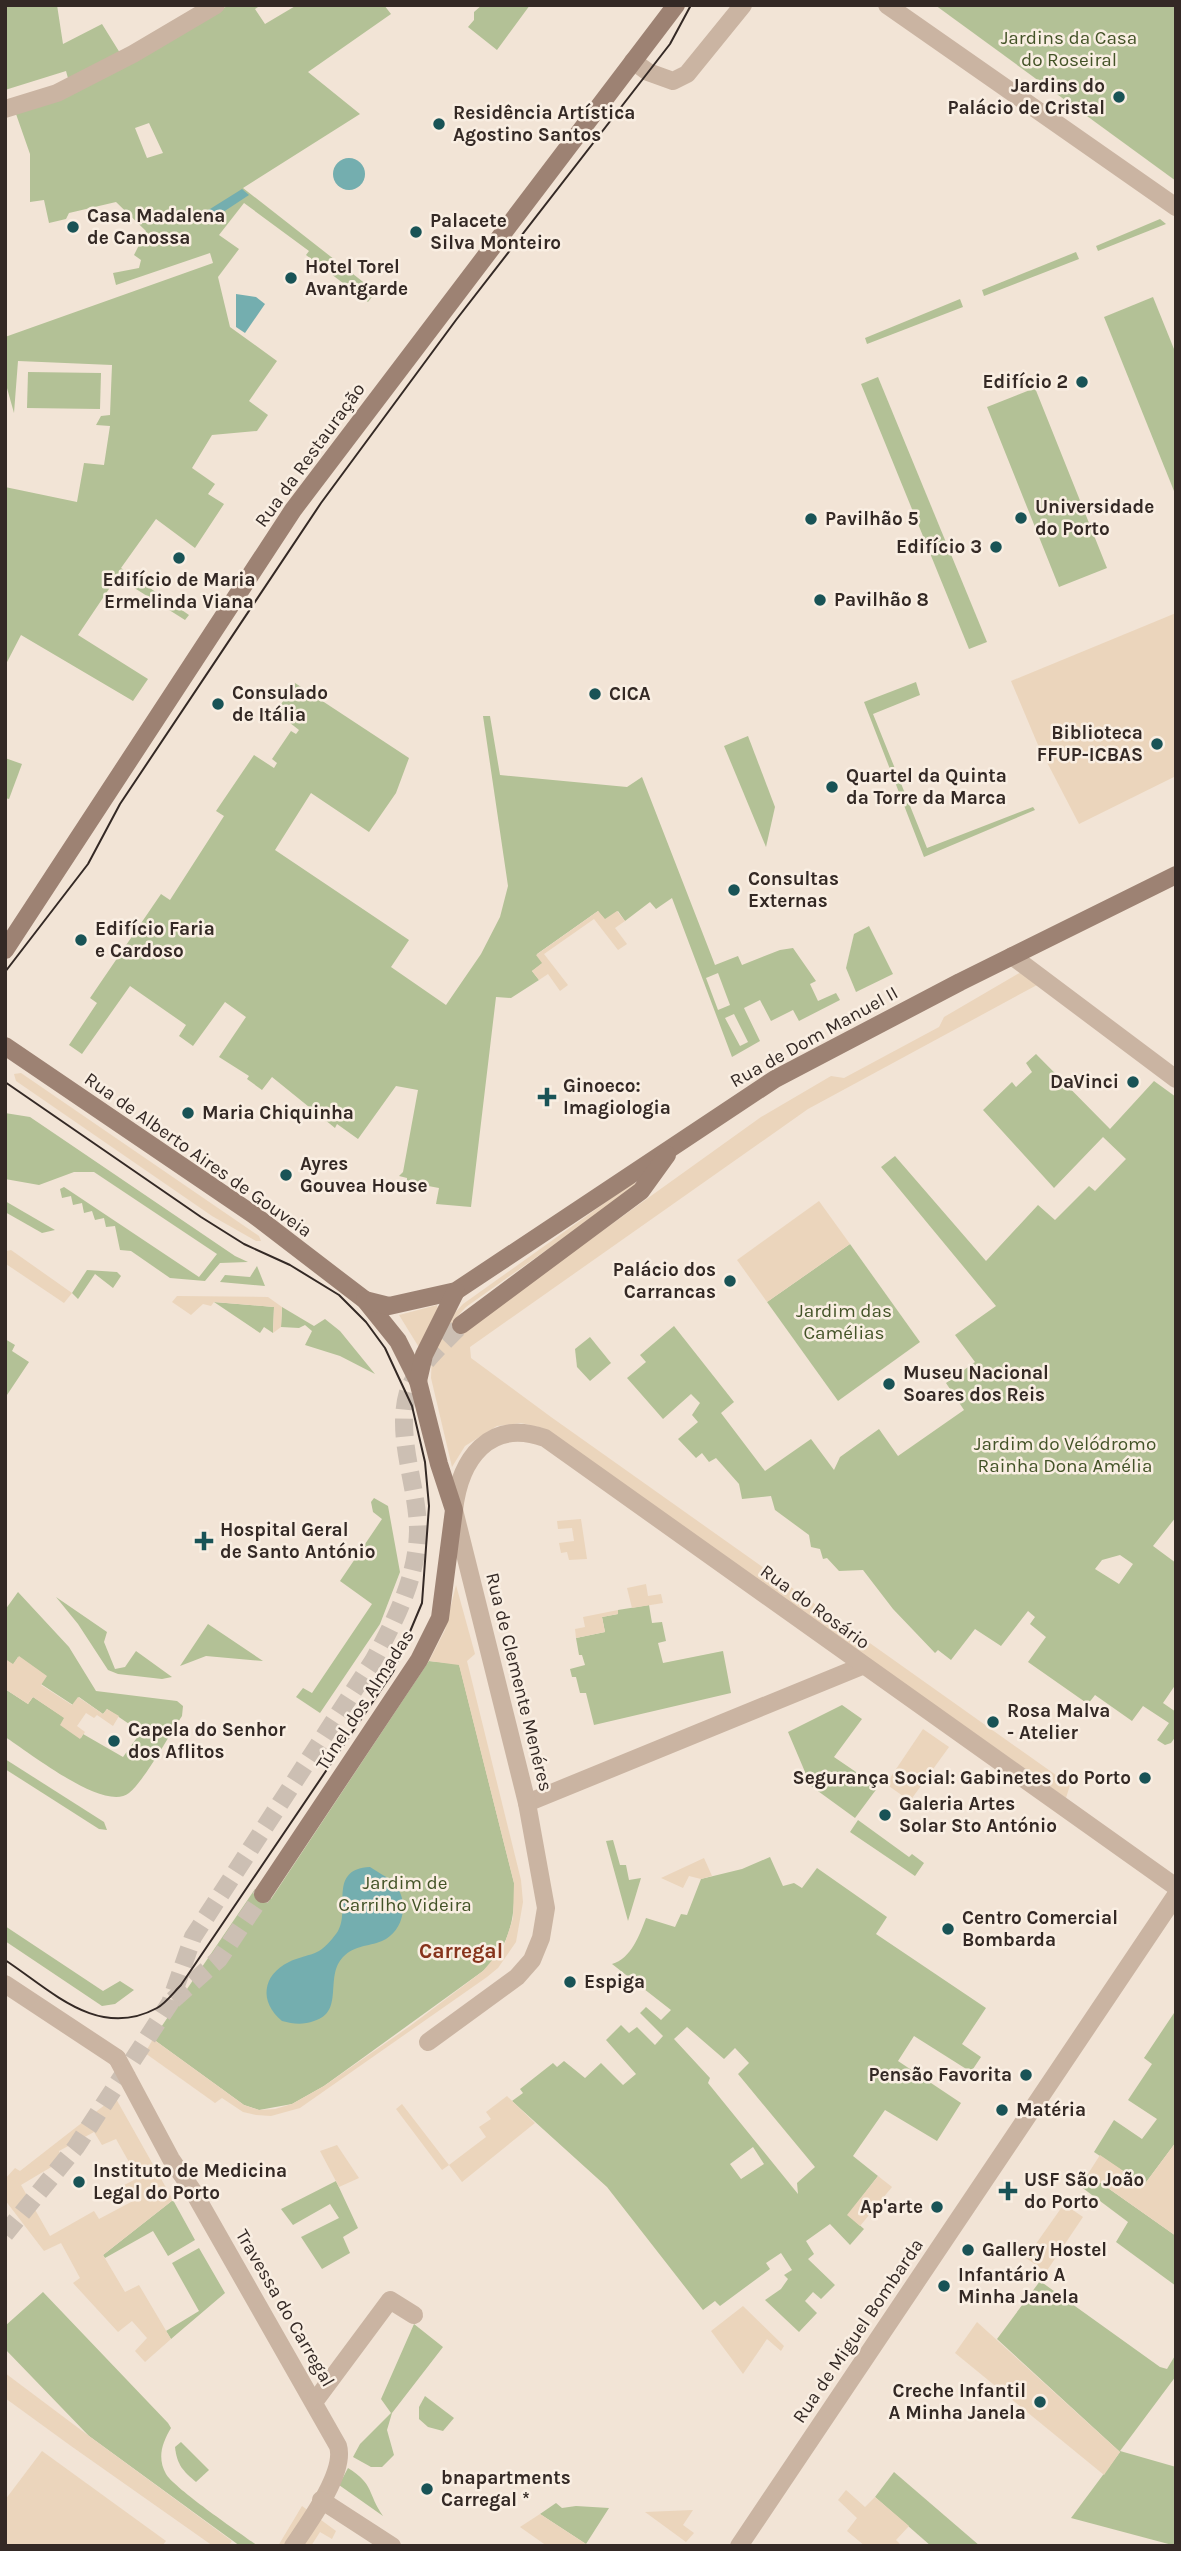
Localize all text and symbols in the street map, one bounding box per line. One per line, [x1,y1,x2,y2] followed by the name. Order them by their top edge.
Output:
[1001,27,1137,71] park label: Jardins da Casa do Roseiral
[947,75,1105,119] place label: Jardins do Palácio de Cristal
[1111,89,1127,105] marker: Jardins do Palácio de Cristal
[453,102,635,146] place label: Residência Artística Agostino Santos
[431,116,447,132] marker: Residência Artística Agostino Santos
[87,205,225,249] place label: Casa Madalena de Canossa
[430,210,561,254] place label: Palacete Silva Monteiro
[65,219,81,235] marker: Casa Madalena de Canossa
[408,224,424,240] marker: Palacete Silva Monteiro
[305,256,408,300] place label: Hotel Torel Avantgarde
[283,270,299,286] marker: Hotel Torel Avantgarde
[982,371,1068,393] place label: Edifício 2
[1074,374,1090,390] marker: Edifício 2
[250,379,370,531] street label: Rua da Restauração
[1035,496,1154,540] place label: Universidade do Porto
[825,508,919,530] place label: Pavilhão 5
[1013,510,1029,526] marker: Universidade do Porto
[803,511,819,527] marker: Pavilhão 5
[896,536,982,558] place label: Edifício 3
[988,539,1004,555] marker: Edifício 3
[171,550,187,566] marker: Edifício de Maria Ermelinda Viana
[102,569,256,613] place label: Edifício de Maria Ermelinda Viana
[834,589,929,611] place label: Pavilhão 8
[812,592,828,608] marker: Pavilhão 8
[232,682,328,726] place label: Consulado de Itália
[609,683,651,705] place label: CICA
[587,686,603,702] marker: CICA
[210,696,226,712] marker: Consulado de Itália
[1037,722,1143,766] place label: Biblioteca FFUP-ICBAS
[1149,736,1165,752] marker: Biblioteca FFUP-ICBAS
[846,765,1007,809] place label: Quartel da Quinta da Torre da Marca
[824,779,840,795] marker: Quartel da Quinta da Torre da Marca
[748,868,839,912] place label: Consultas Externas
[726,882,742,898] marker: Consultas Externas
[95,918,215,962] place label: Edifício Faria e Cardoso
[73,932,89,948] marker: Edifício Faria e Cardoso
[726,982,902,1092] street label: Rua de Dom Manuel II
[80,1068,316,1242] street label: Rua de Alberto Aires de Gouveia
[1050,1071,1119,1093] place label: DaVinci
[1125,1074,1141,1090] marker: DaVinci
[563,1075,671,1119] place label: Ginoeco: Imagiologia
[537,1087,557,1107] marker: Ginoeco: Imagiologia
[202,1102,354,1124] place label: Maria Chiquinha
[180,1105,196,1121] marker: Maria Chiquinha
[300,1153,428,1197] place label: Ayres Gouvea House
[278,1167,294,1183] marker: Ayres Gouvea House
[613,1259,716,1303] place label: Palácio dos Carrancas
[722,1273,738,1289] marker: Palácio dos Carrancas
[796,1300,892,1344] park label: Jardim das Camélias
[903,1362,1049,1406] place label: Museu Nacional Soares dos Reis
[881,1376,897,1392] marker: Museu Nacional Soares dos Reis
[974,1433,1156,1477] park label: Jardim do Velódromo Rainha Dona Amélia
[220,1519,375,1563] place label: Hospital Geral de Santo António
[194,1531,214,1551] marker: Hospital Geral de Santo António
[756,1560,874,1654] street label: Rua do Rosário
[481,1570,557,1794] street label: Rua de Clemente Menéres
[311,1626,419,1774] street label: Túnel dos Almadas
[1007,1700,1110,1744] place label: Rosa Malva - Atelier
[985,1714,1001,1730] marker: Rosa Malva - Atelier
[128,1719,286,1763] place label: Capela do Senhor dos Aflitos
[106,1733,122,1749] marker: Capela do Senhor dos Aflitos
[793,1767,1131,1789] place label: Segurança Social: Gabinetes do Porto
[1137,1770,1153,1786] marker: Segurança Social: Gabinetes do Porto
[899,1793,1057,1837] place label: Galeria Artes Solar Sto António
[877,1807,893,1823] marker: Galeria Artes Solar Sto António
[338,1872,472,1916] park label: Jardim de Carrilho Videira
[962,1907,1118,1951] place label: Centro Comercial Bombarda
[940,1921,956,1937] marker: Centro Comercial Bombarda
[419,1939,503,1963] district label: Carregal
[584,1971,645,1993] place label: Espiga
[562,1974,578,1990] marker: Espiga
[868,2064,1012,2086] place label: Pensão Favorita
[1018,2067,1034,2083] marker: Pensão Favorita
[1016,2099,1086,2121] place label: Matéria
[994,2102,1010,2118] marker: Matéria
[93,2160,287,2204] place label: Instituto de Medicina Legal do Porto
[1024,2169,1144,2213] place label: USF São João do Porto
[71,2174,87,2190] marker: Instituto de Medicina Legal do Porto
[998,2181,1018,2201] marker: USF São João do Porto
[860,2196,923,2218] place label: Ap'arte
[929,2199,945,2215] marker: Ap'arte
[231,2225,339,2391] street label: Travessa do Carregal
[788,2235,928,2427] street label: Rua de Miguel Bombarda
[982,2239,1107,2261] place label: Gallery Hostel
[960,2242,976,2258] marker: Gallery Hostel
[958,2264,1079,2308] place label: Infantário A Minha Janela
[936,2278,952,2294] marker: Infantário A Minha Janela
[889,2380,1026,2424] place label: Creche Infantil A Minha Janela
[1032,2394,1048,2410] marker: Creche Infantil A Minha Janela
[441,2467,571,2511] place label: bnapartments Carregal *
[419,2481,435,2497] marker: bnapartments Carregal *

